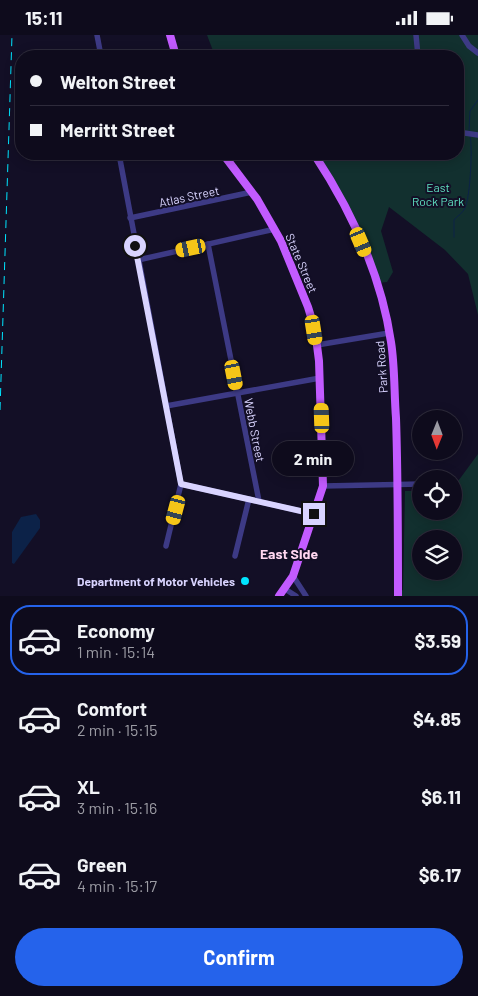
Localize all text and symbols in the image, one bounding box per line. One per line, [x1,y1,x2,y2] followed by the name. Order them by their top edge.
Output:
[25,6,62,29] text: 15:11
[60,70,176,93] text: Welton Street
[60,118,175,141] text: Merritt Street
[412,180,464,208] park label: East Rock Park
[158,183,220,209] street label: Atlas Street
[348,225,373,259] car
[283,231,321,295] street label: State Street
[124,235,146,257] route start
[174,238,207,258] car
[304,314,323,346] car
[372,340,390,394] street label: Park Road
[223,359,244,391] car
[242,397,268,463] street label: Webb Street
[313,403,330,433] car
[412,410,462,460] north arrow
[412,410,462,580] map controls
[273,441,355,477] callout: 2 min
[294,449,332,468] text: 2 min
[412,470,462,520] button: locate
[164,494,187,526] car
[303,503,325,525] route end
[412,530,462,580] button: layers
[260,545,318,562] district label: East Side
[77,574,235,588] place label: Department of Motor Vehicles
[239,575,251,587] marker: Department of Motor Vehicles
[17,618,62,663] icon: car
[77,619,155,642] text: Economy
[414,629,461,652] text: $3.59
[77,642,155,661] text: 1 min · 15:14
[17,696,62,741] icon: car
[77,697,147,720] text: Comfort
[413,707,461,730] text: $4.85
[77,720,158,739] text: 2 min · 15:15
[17,774,62,819] icon: car
[77,775,100,798] text: XL
[421,785,461,808] text: $6.11
[77,798,157,817] text: 3 min · 15:16
[17,852,62,897] icon: car
[77,853,127,876] text: Green
[419,863,461,886] text: $6.17
[77,876,157,895] text: 4 min · 15:17
[15,928,463,986] button: Confirm

